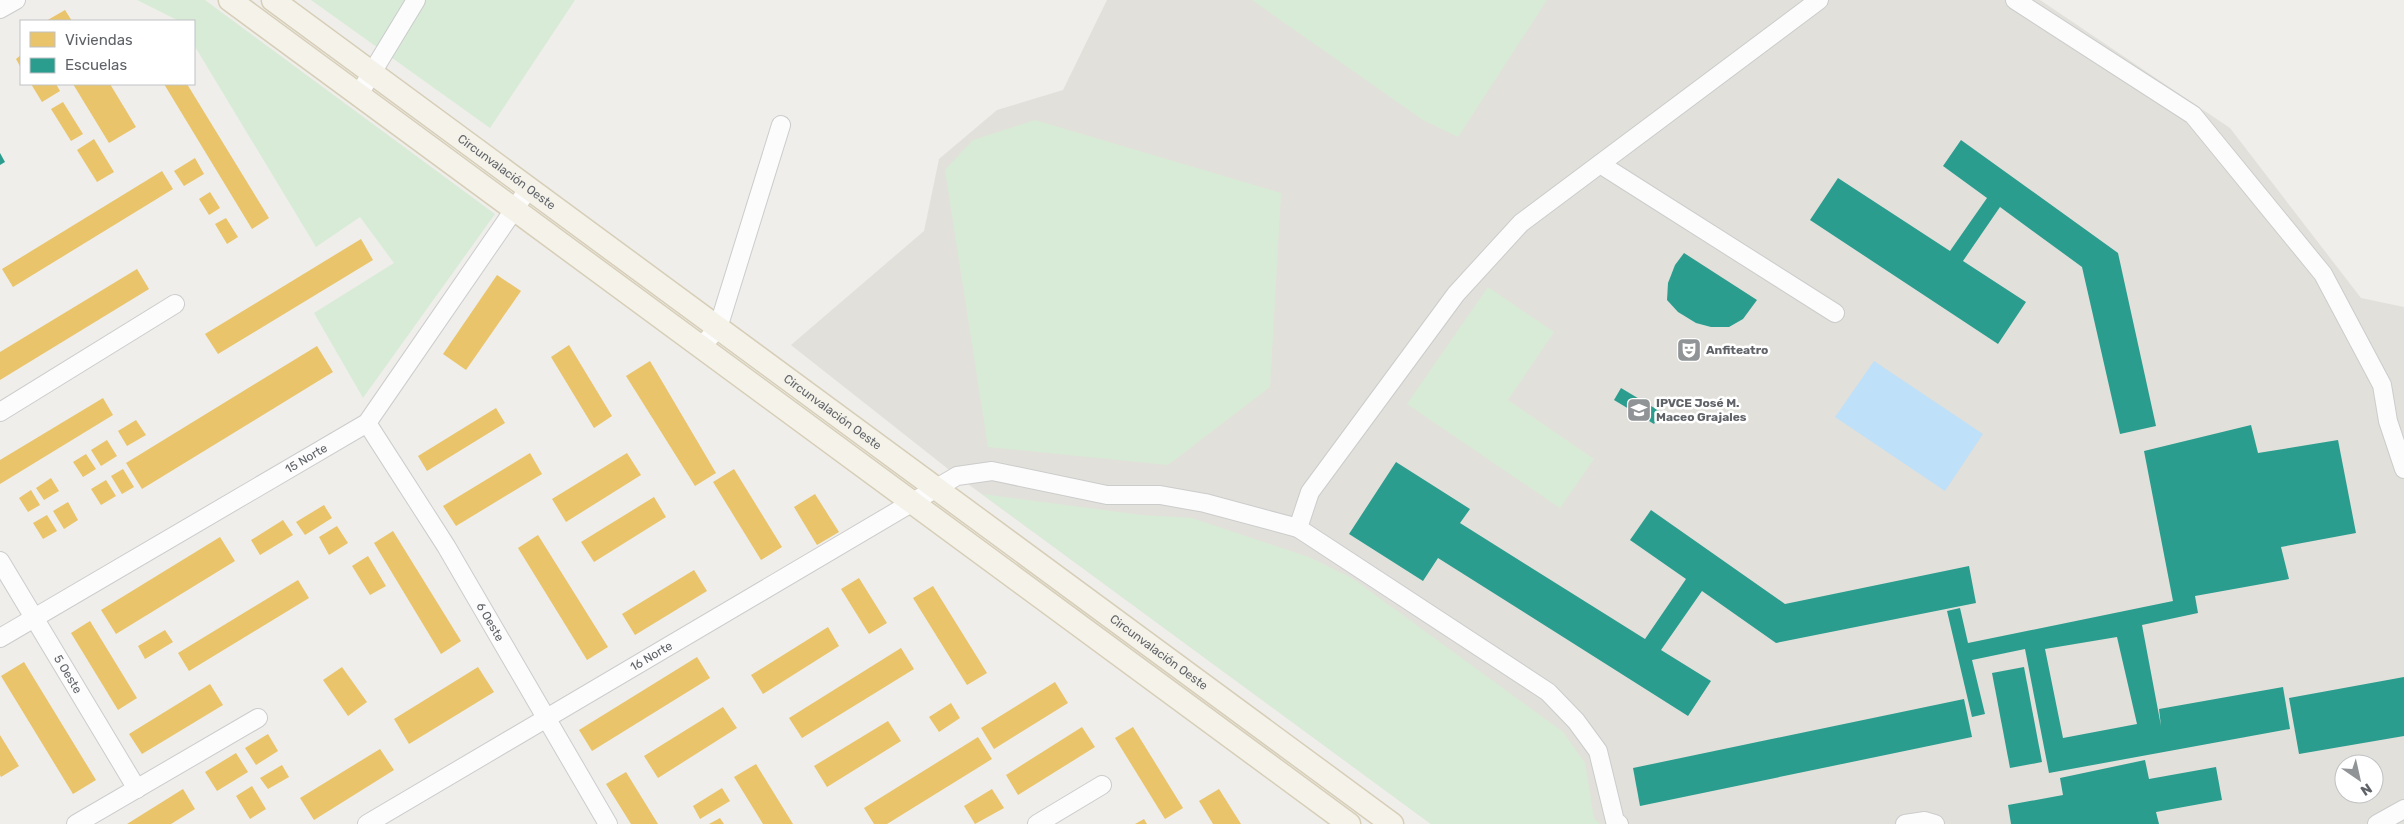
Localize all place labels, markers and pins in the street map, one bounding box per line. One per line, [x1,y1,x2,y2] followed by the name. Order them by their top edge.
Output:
[1676,337,1702,363] theatre icon: Anfiteatro
[1706,343,1768,357] place label: Anfiteatro
[1656,396,1747,424] place label: IPVCE José M. Maceo Grajales
[1626,397,1652,423] school or university icon: IPVCE José M. Maceo Grajales

